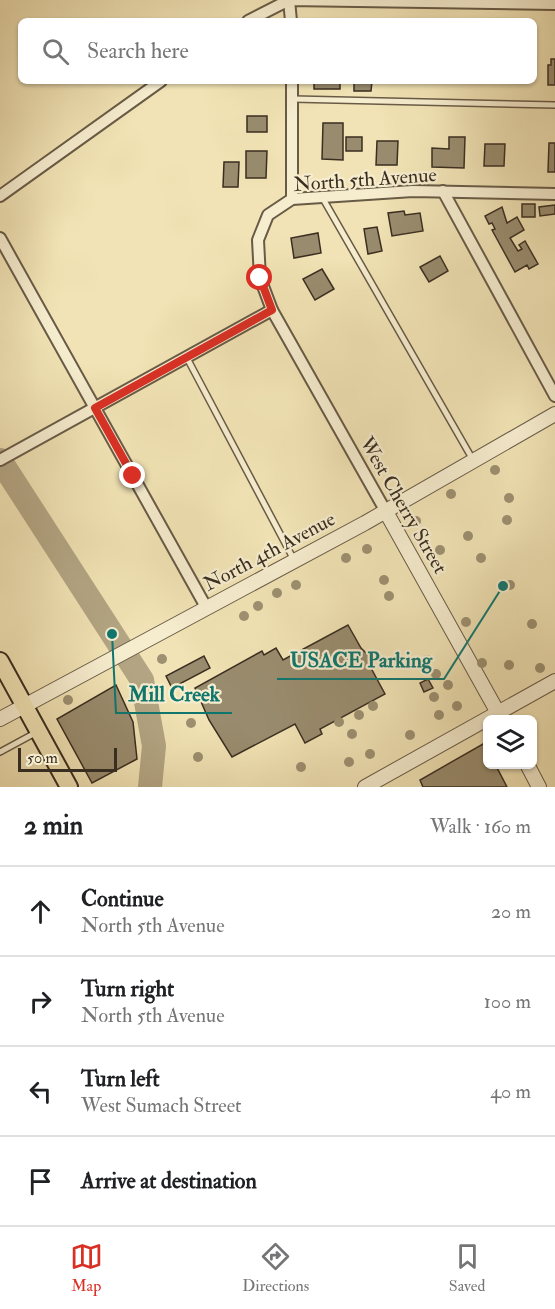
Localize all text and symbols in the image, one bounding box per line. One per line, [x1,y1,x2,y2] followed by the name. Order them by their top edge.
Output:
[18,18,537,84] search box
[39,35,72,68] icon: search
[87,37,189,65] text: Search here
[293,162,438,197] street label: North 5th Avenue
[246,264,272,290] route start
[354,431,453,579] street label: West Cherry Street
[119,462,145,488] route end
[199,506,339,597] street label: North 4th Avenue
[277,640,444,679] callout: USACE Parking
[290,647,433,674] text: USACE Parking
[116,674,232,713] callout: Mill Creek
[127,681,221,708] text: Mill Creek
[483,715,537,769] map controls
[483,715,537,769] button: layers
[18,745,117,772] scale bar
[27,748,58,768] text: 50 m
[24,810,83,842] text: 2 min
[430,814,531,839] text: Walk · 160 m
[81,885,164,913] text: Continue
[24,895,57,928] icon: ahead
[491,899,531,924] text: 20 m
[81,913,225,938] text: North 5th Avenue
[81,975,174,1003] text: Turn right
[24,985,57,1018] icon: right
[484,989,531,1014] text: 100 m
[81,1003,225,1028] text: North 5th Avenue
[81,1065,160,1093] text: Turn left
[24,1075,57,1108] icon: left
[490,1079,531,1104] text: 40 m
[81,1093,242,1118] text: West Sumach Street
[24,1165,57,1198] icon: arrive
[81,1167,257,1195] text: Arrive at destination
[70,1240,103,1296] tab: Map
[242,1240,309,1296] tab: Directions
[449,1240,485,1296] tab: Saved

